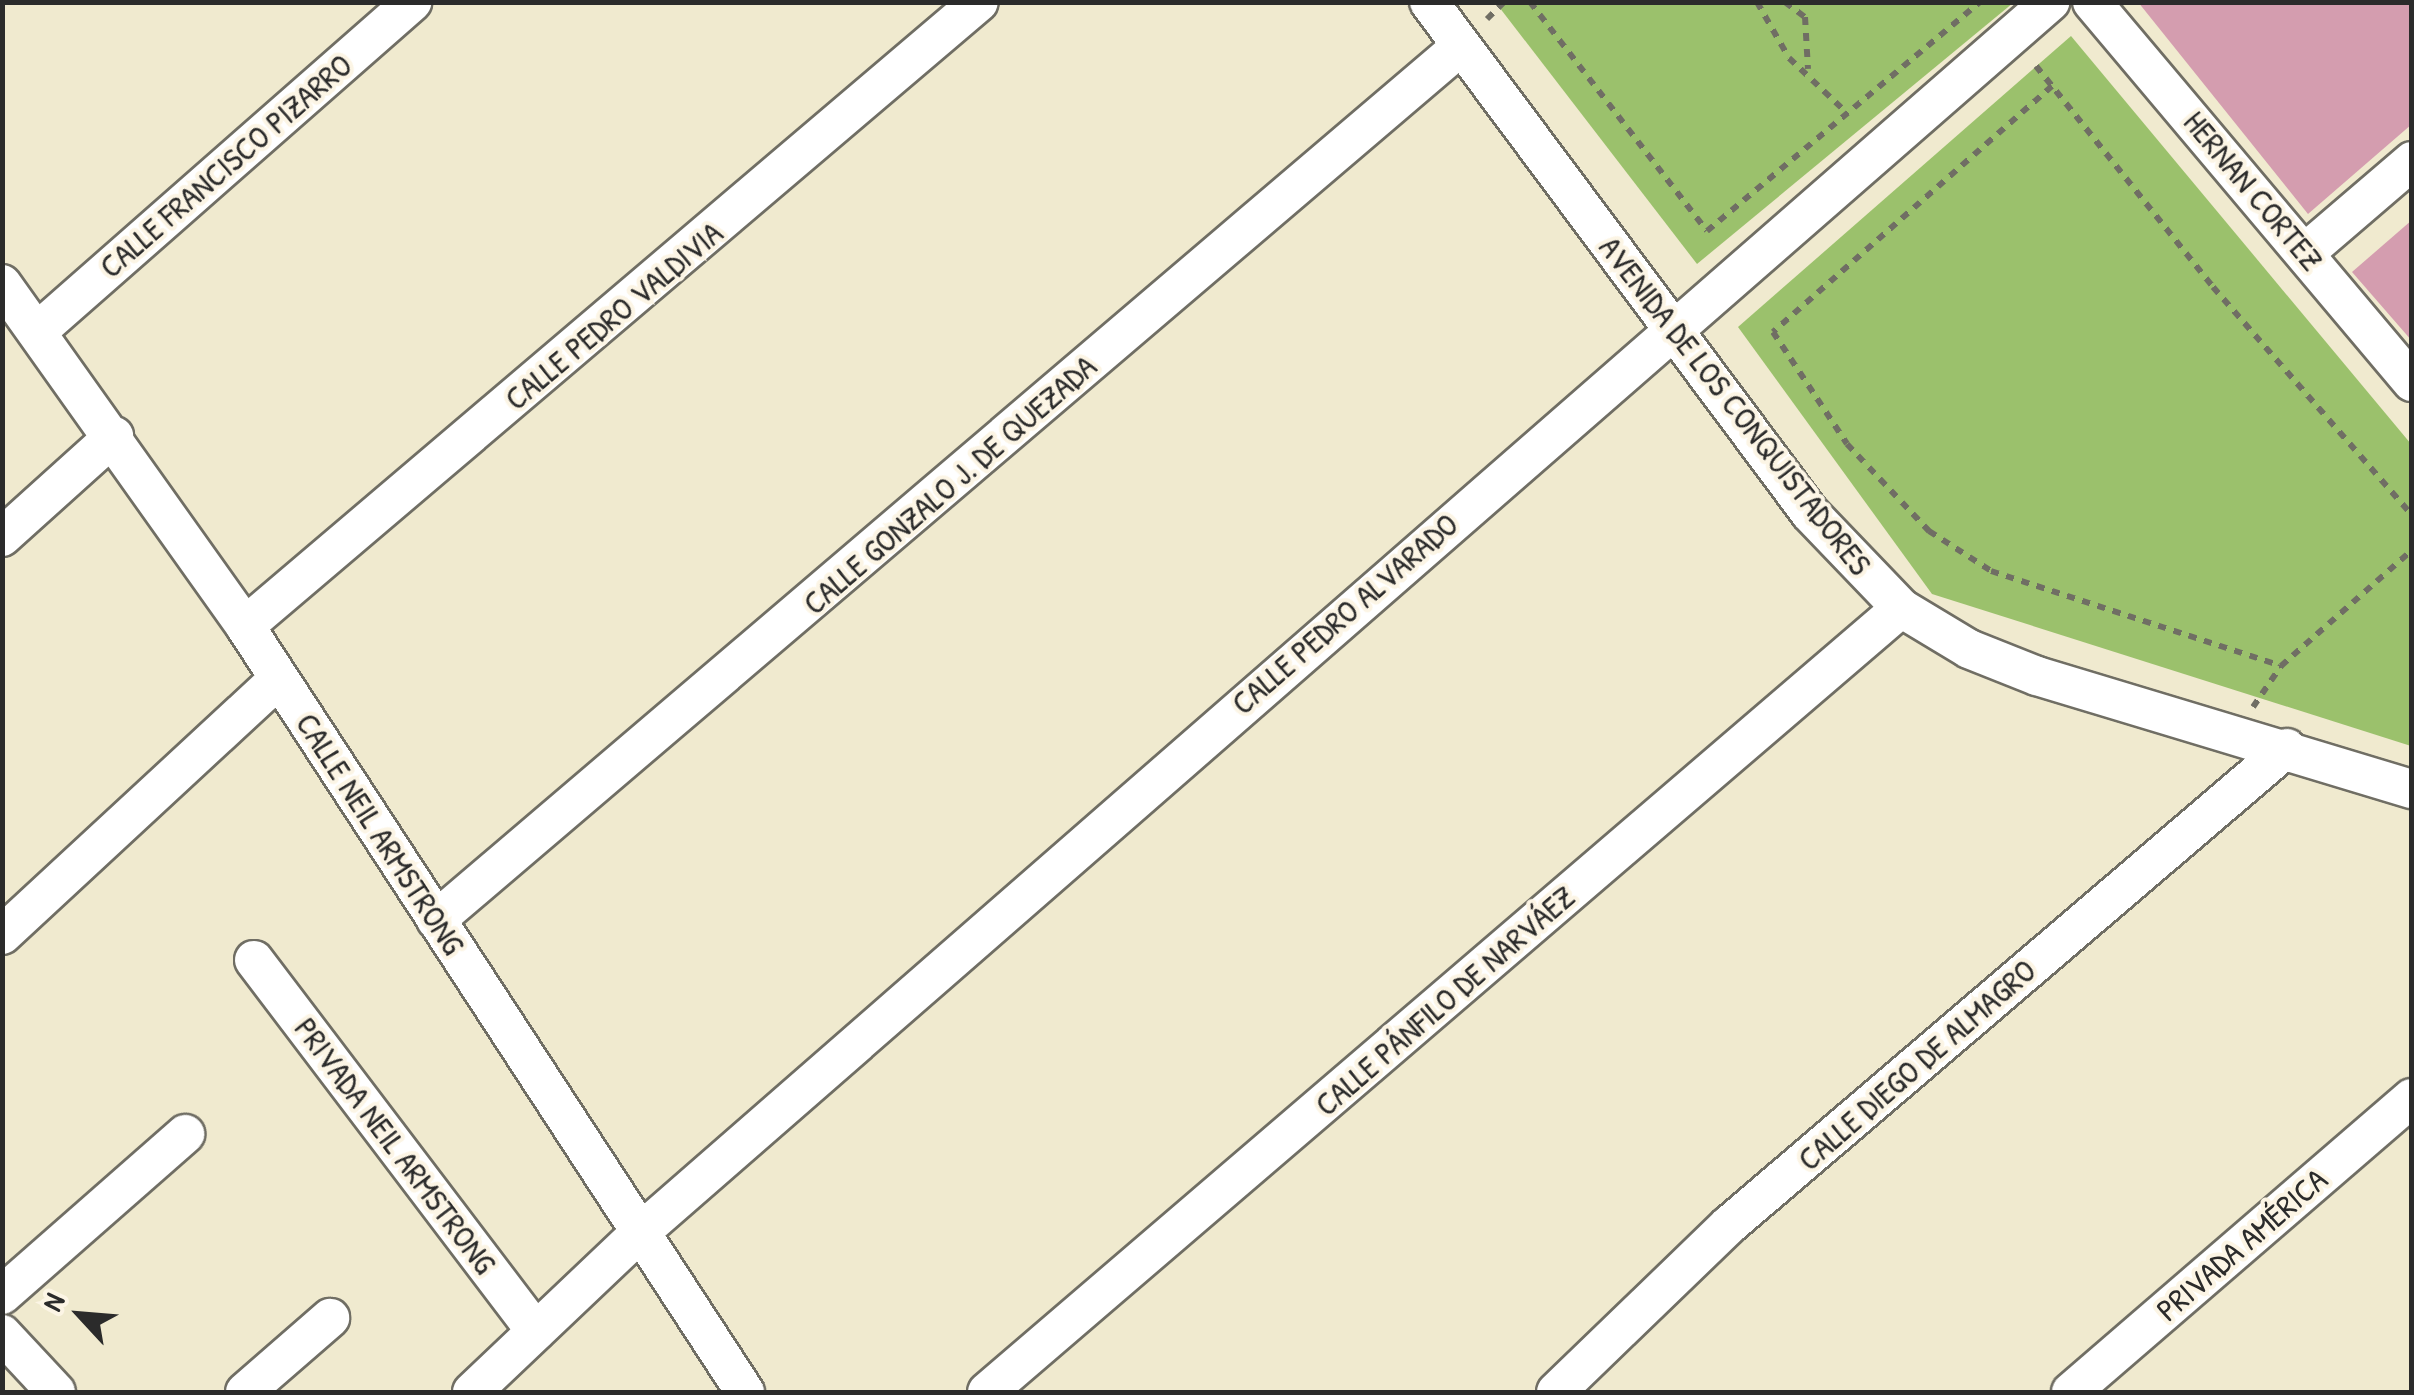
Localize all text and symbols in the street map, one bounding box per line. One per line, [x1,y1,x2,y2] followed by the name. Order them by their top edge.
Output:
[92,46,360,286] street label: CALLE FRANCISCO PIZARRO
[2175,104,2331,278] street label: HERNAN CORTEZ
[497,214,731,418] street label: CALLE PEDRO VALDIVIA
[1591,229,1879,583] street label: AVENIDA DE LOS CONQUISTADORES
[796,347,1104,623] street label: CALLE GONZALO J. DE QUEZADA
[1224,505,1466,723] street label: CALLE PEDRO ALVARADO
[288,706,472,962] street label: CALLE NEIL ARMSTRONG
[1308,878,1582,1124] street label: CALLE PÁNFILO DE NARVÁEZ
[1790,951,2044,1179] street label: CALLE DIEGO DE ALMAGRO
[286,1010,504,1282] street label: PRIVADA NEIL ARMSTRONG
[2149,1161,2335,1329] street label: PRIVADA AMÉRICA
[30,1265,130,1365] north arrow
[33,1287,73,1317] text: N

